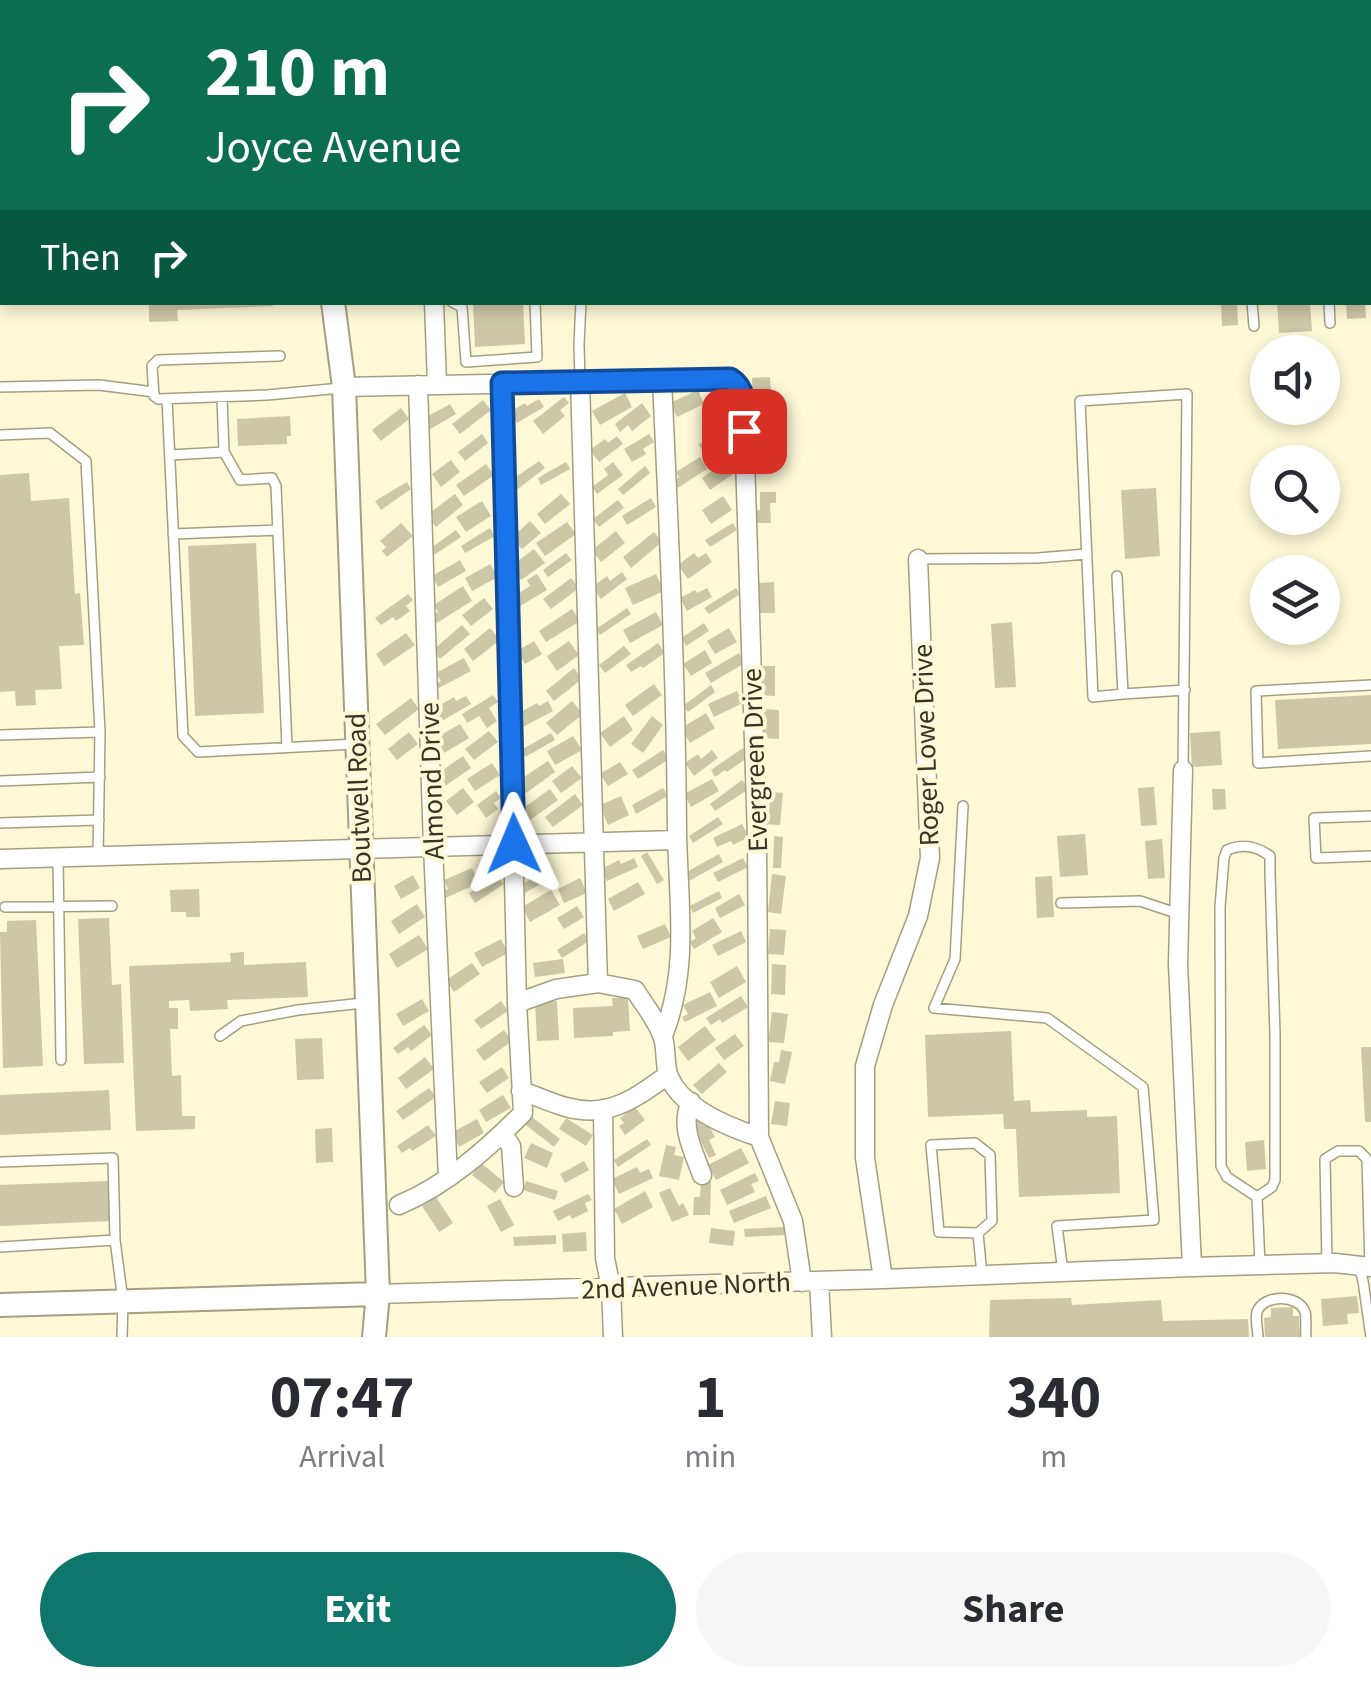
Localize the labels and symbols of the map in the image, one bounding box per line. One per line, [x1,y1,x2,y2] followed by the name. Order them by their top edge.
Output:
[702,389,787,474] pin
[902,643,950,847] street label: Roger Lowe Drive
[732,667,778,852] street label: Evergreen Drive
[409,701,455,861] street label: Almond Drive
[336,712,382,884] street label: Boutwell Road
[462,792,566,896] position arrow
[580,1262,792,1310] street label: 2nd Avenue North

